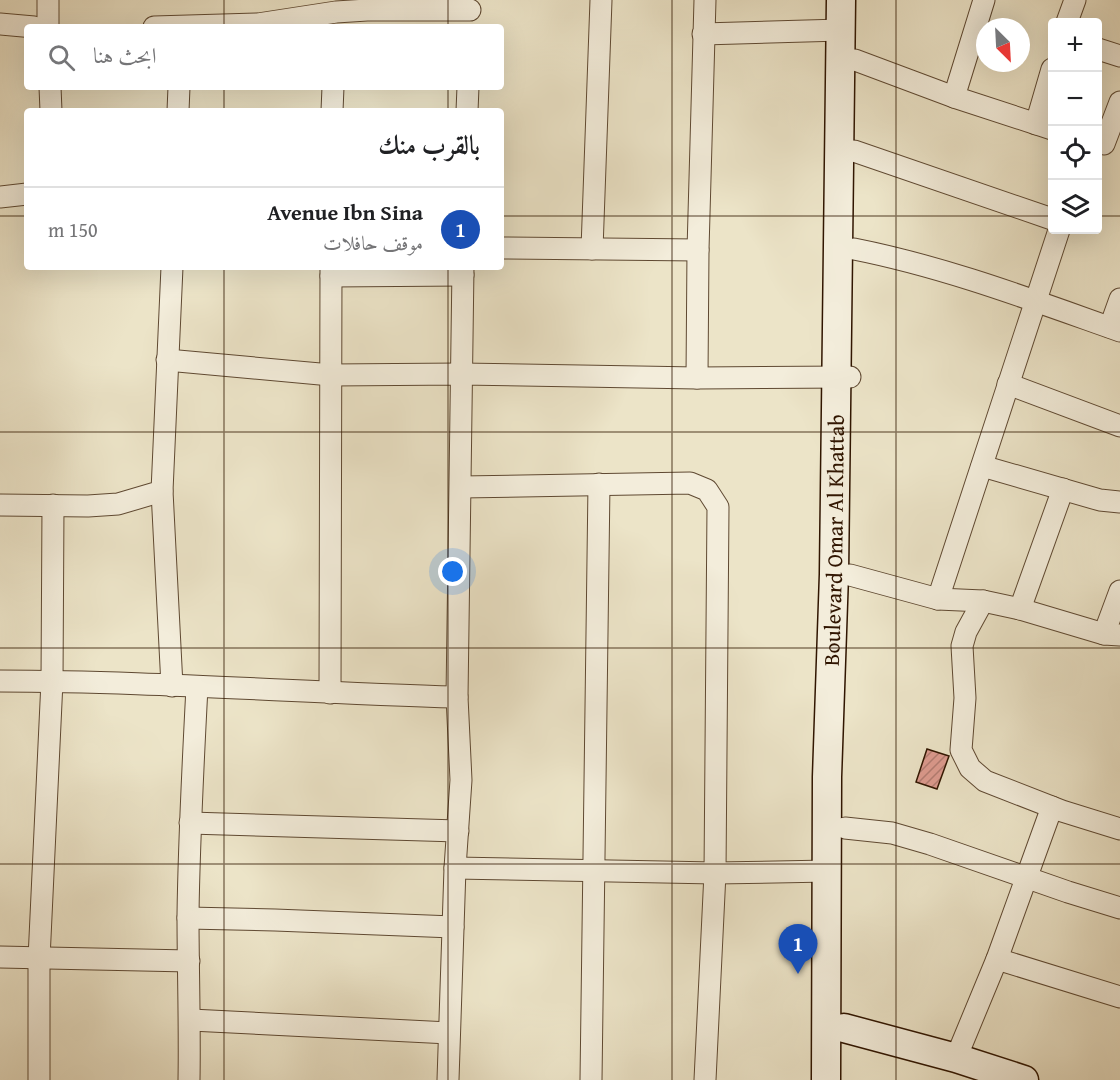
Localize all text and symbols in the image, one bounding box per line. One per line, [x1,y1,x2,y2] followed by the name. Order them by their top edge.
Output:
[976,18,1030,72] north arrow
[1048,18,1102,234] map controls
[1048,18,1102,72] button: +
[24,24,504,90] search box
[93,39,157,71] text: ابحث هنا
[45,41,78,74] icon: search
[1048,72,1102,126] button: −
[378,125,480,164] text: بالقرب منك
[1048,126,1102,180] button: locate
[1048,180,1102,234] button: layers
[267,196,423,228] text: Avenue Ibn Sina
[48,215,98,244] text: 150 m
[455,215,466,244] text: 1
[323,228,423,257] text: موقف حافلات
[815,414,852,667] street label: Boulevard Omar Al Khattab
[438,557,467,586] your location
[778,924,818,974] pin: 1

